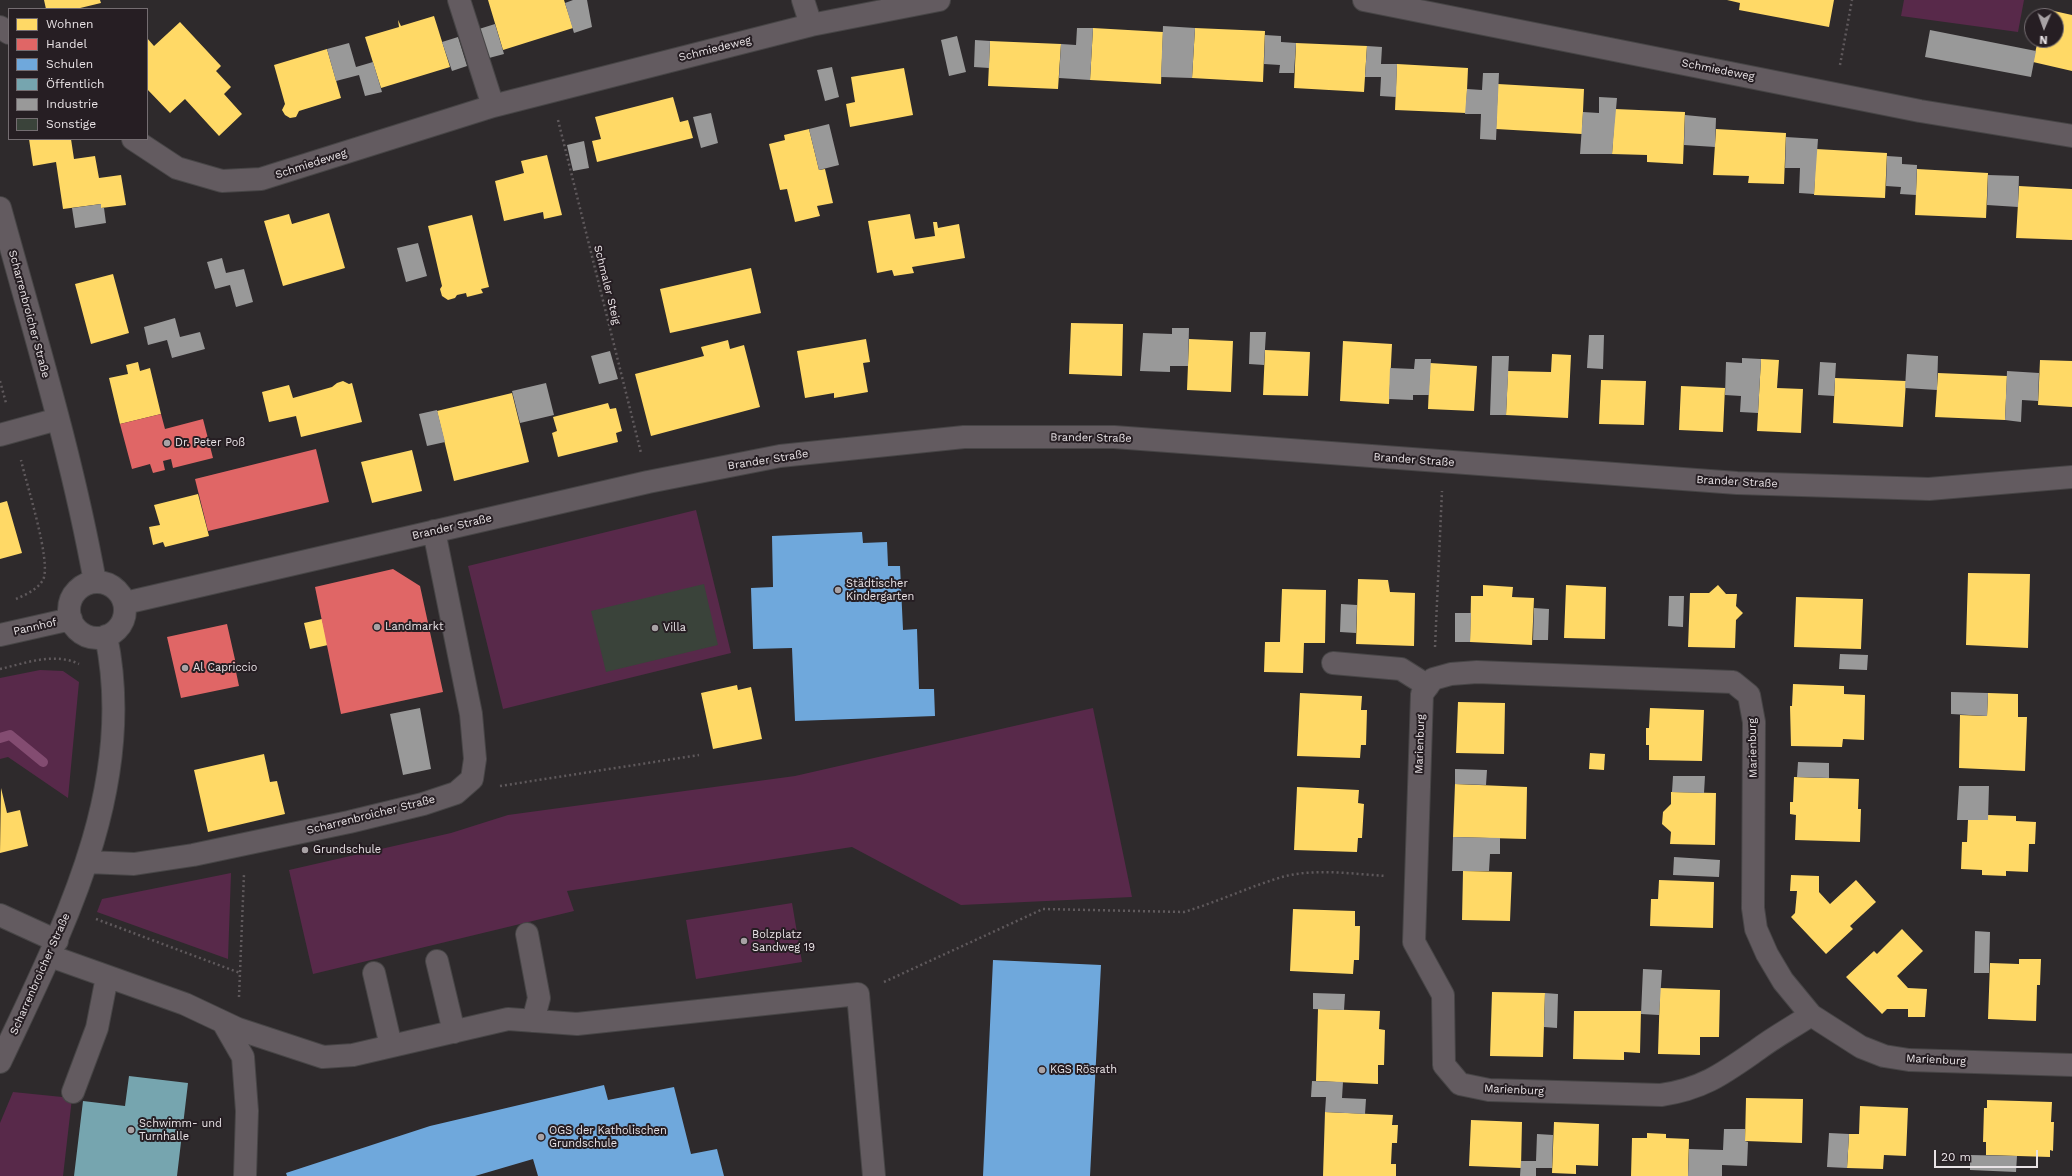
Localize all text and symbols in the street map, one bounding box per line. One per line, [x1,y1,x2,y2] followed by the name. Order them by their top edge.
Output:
[8,8,148,140] legend
[2024,8,2064,48] north arrow
[46,17,94,31] text: Wohnen
[2039,33,2048,46] text: N
[677,34,753,64] street label: Schmiedeweg
[46,37,87,51] text: Handel
[1680,56,1756,84] street label: Schmiedeweg
[46,57,93,71] text: Schulen
[46,77,105,91] text: Öffentlich
[46,97,98,111] text: Industrie
[46,117,96,131] text: Sonstige
[274,146,348,182] street label: Schmiedeweg
[591,244,623,326] street label: Schmaler Steig
[6,249,52,379] street label: Scharrenbroicher Straße
[1050,431,1132,445] street label: Brander Straße
[175,436,245,450] place label: Dr. Peter Poß
[162,438,172,448] marker: Dr. Peter Poß
[727,447,809,473] street label: Brander Straße
[1373,451,1455,469] street label: Brander Straße
[1696,473,1778,491] street label: Brander Straße
[411,511,493,543] street label: Brander Straße
[846,577,914,603] place label: Städtischer Kindergarten
[833,585,843,595] marker: Städtischer Kindergarten
[12,616,58,638] street label: Pannhof
[385,620,444,634] place label: Landmarkt
[663,621,686,635] place label: Villa
[372,622,382,632] marker: Landmarkt
[650,623,660,633] marker: Villa
[193,661,257,675] place label: Al Capriccio
[180,663,190,673] marker: Al Capriccio
[1412,714,1428,774] street label: Marienburg
[1746,718,1760,778] street label: Marienburg
[305,793,437,837] street label: Scharrenbroicher Straße
[313,843,381,857] place label: Grundschule
[300,845,310,855] marker: Grundschule
[7,911,73,1037] street label: Scharrenbroicher Straße
[752,928,815,954] place label: Bolzplatz Sandweg 19
[739,936,749,946] marker: Bolzplatz Sandweg 19
[1906,1052,1966,1068] street label: Marienburg
[1050,1063,1117,1077] place label: KGS Rösrath
[1037,1065,1047,1075] marker: KGS Rösrath
[1484,1082,1544,1098] street label: Marienburg
[139,1117,222,1143] place label: Schwimm- und Turnhalle
[549,1124,667,1150] place label: OGS der Katholischen Grundschule
[126,1125,136,1135] marker: Schwimm- und Turnhalle
[536,1132,546,1142] marker: OGS der Katholischen Grundschule
[1936,1142,2040,1168] scale bar
[1941,1150,1971,1164] text: 20 m

